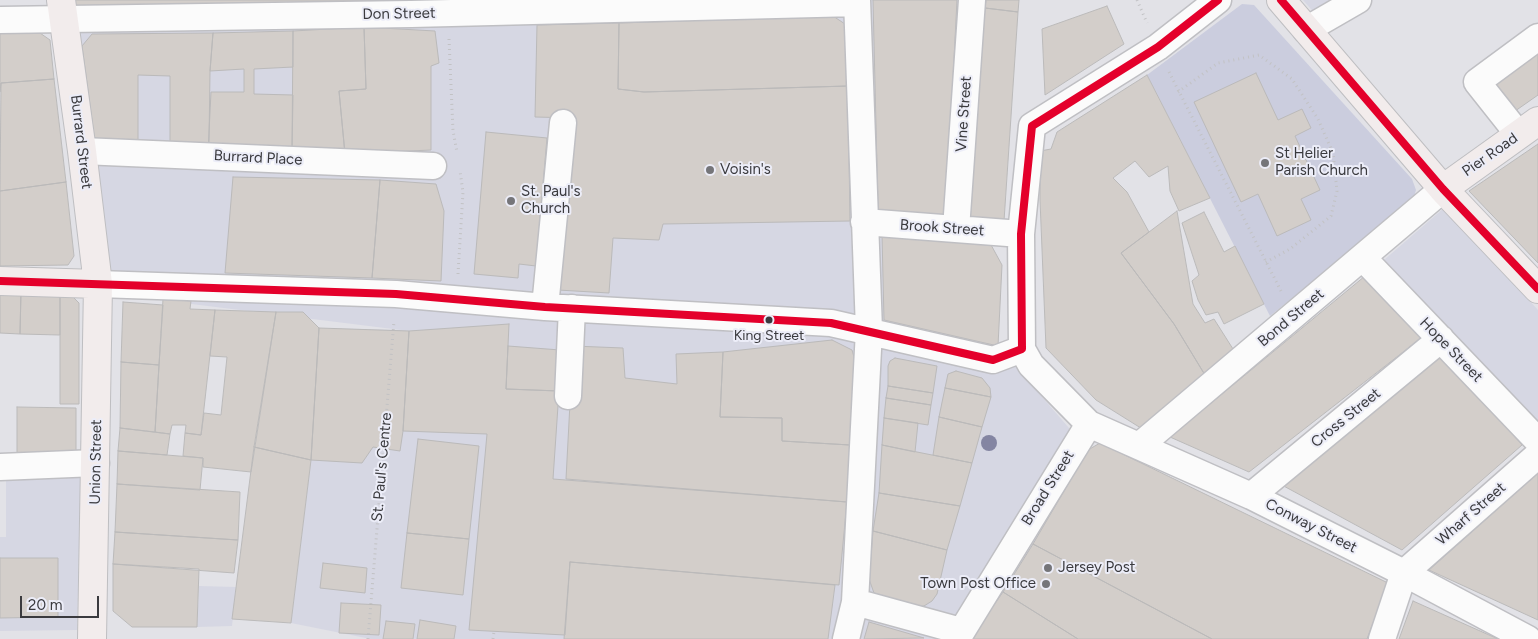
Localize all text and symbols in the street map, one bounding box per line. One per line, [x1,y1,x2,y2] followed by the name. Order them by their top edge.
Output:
[362,4,436,24] street label: Don Street
[952,75,976,153] street label: Vine Street
[66,94,96,190] street label: Burrard Street
[1459,129,1521,181] street label: Pier Road
[1275,145,1368,180] place label: St Helier Parish Church
[213,147,303,169] street label: Burrard Place
[1259,157,1271,169] marker: St Helier Parish Church
[720,161,771,179] place label: Voisin's
[704,164,716,176] marker: Voisin's
[521,183,581,218] place label: St. Paul's Church
[505,195,517,207] marker: St. Paul's Church
[899,216,985,240] street label: Brook Street
[1254,285,1328,351] street label: Bond Street
[1416,314,1486,386] street label: Hope Street
[764,315,774,325] marker: King Street
[734,328,804,344] place label: King Street
[1308,384,1384,452] street label: Cross Street
[368,412,396,522] street label: St. Paul's Centre
[86,419,106,505] street label: Union Street
[1018,447,1078,529] street label: Broad Street
[1432,479,1510,549] street label: Wharf Street
[1262,495,1360,557] street label: Conway Street
[1058,559,1135,577] place label: Jersey Post
[1042,562,1054,574] marker: Jersey Post
[920,575,1036,593] place label: Town Post Office
[1040,578,1052,590] marker: Town Post Office
[22,586,101,618] scale bar
[28,596,62,614] text: 20 m

